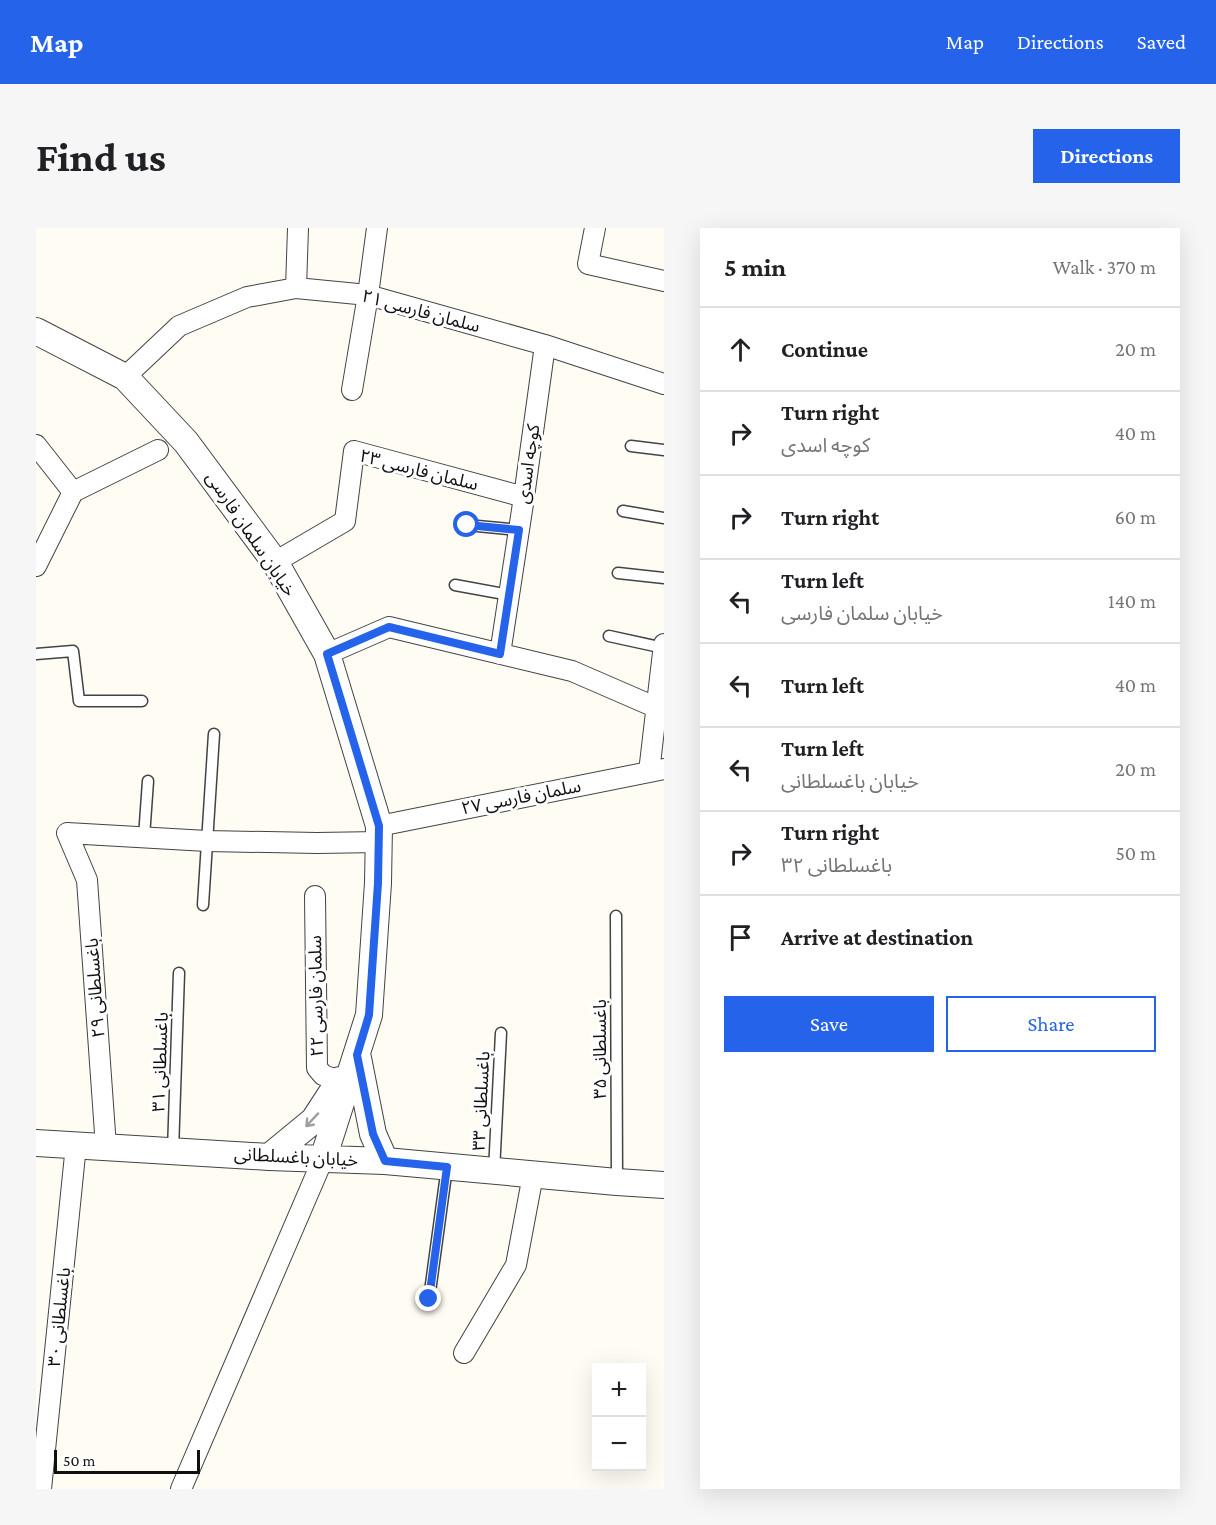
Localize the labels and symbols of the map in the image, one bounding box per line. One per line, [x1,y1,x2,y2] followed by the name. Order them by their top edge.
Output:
[359,286,482,337] street label: سلمان فارسی ۲۱
[513,422,545,505] street label: کوچه اسدی
[357,446,480,495] street label: سلمان فارسی ۲۳
[201,468,300,601] street label: خیابان سلمان فارسی
[453,511,479,537] route start
[459,776,583,819] street label: سلمان فارسی ۲۷
[305,935,328,1057] street label: سلمان فارسی ۲۲
[82,937,109,1039] street label: باغسلطانی ۲۹
[590,999,611,1099] street label: باغسلطانی ۳۵
[148,1012,173,1112] street label: باغسلطانی ۳۱
[468,1051,495,1151] street label: باغسلطانی ۳۳
[305,1112,319,1127] one-way arrow
[233,1144,359,1171] street label: خیابان باغسلطانی
[44,1266,75,1368] street label: باغسلطانی ۳۰
[415,1285,441,1311] route end
[54,1447,200,1474] scale bar

